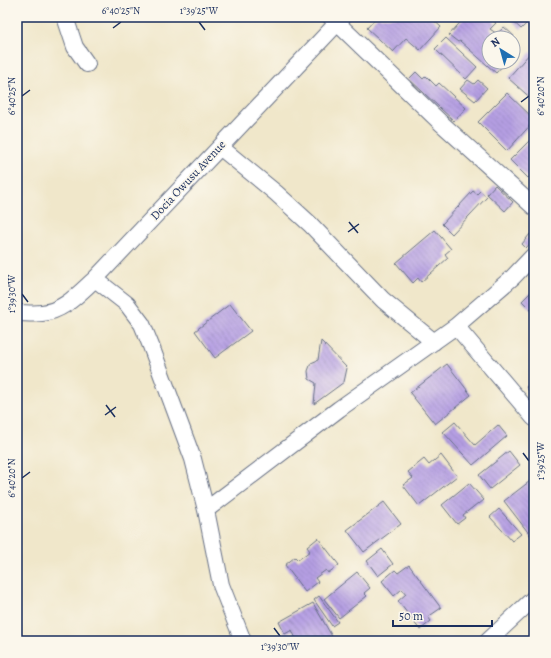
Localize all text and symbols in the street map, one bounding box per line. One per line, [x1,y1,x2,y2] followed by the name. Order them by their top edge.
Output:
[102,4,140,17] text: 6°40'25"N
[180,4,219,17] text: 1°39'25"W
[481,30,521,70] north arrow
[488,34,503,51] text: N
[534,76,547,116] text: 6°40'20"N
[5,77,18,115] text: 6°40'25"N
[147,137,229,223] street label: Docia Owusu Avenue
[5,274,18,313] text: 1°39'30"W
[534,441,547,480] text: 1°39'25"W
[5,458,18,498] text: 6°40'20"N
[393,602,492,628] scale bar
[399,608,423,624] text: 50 m
[261,640,300,653] text: 1°39'30"W

